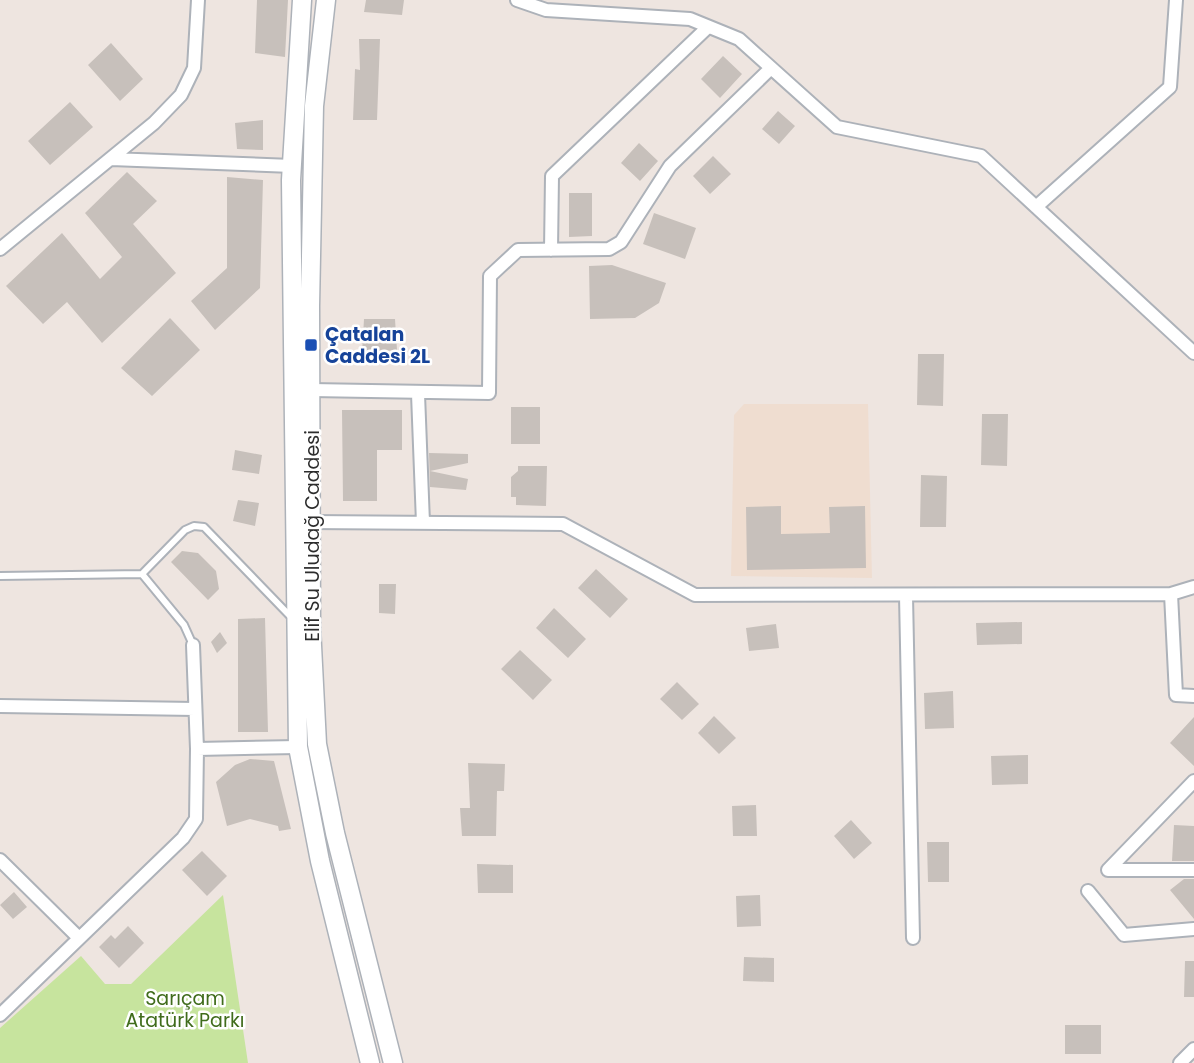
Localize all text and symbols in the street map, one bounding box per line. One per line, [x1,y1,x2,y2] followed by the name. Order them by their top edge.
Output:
[325,321,430,370] place label: Çatalan Caddesi 2L
[303,337,319,353] marker: Çatalan Caddesi 2L
[299,430,326,642] street label: Elif Su Uludağ Caddesi
[126,985,244,1034] park label: Sarıçam Atatürk Parkı

